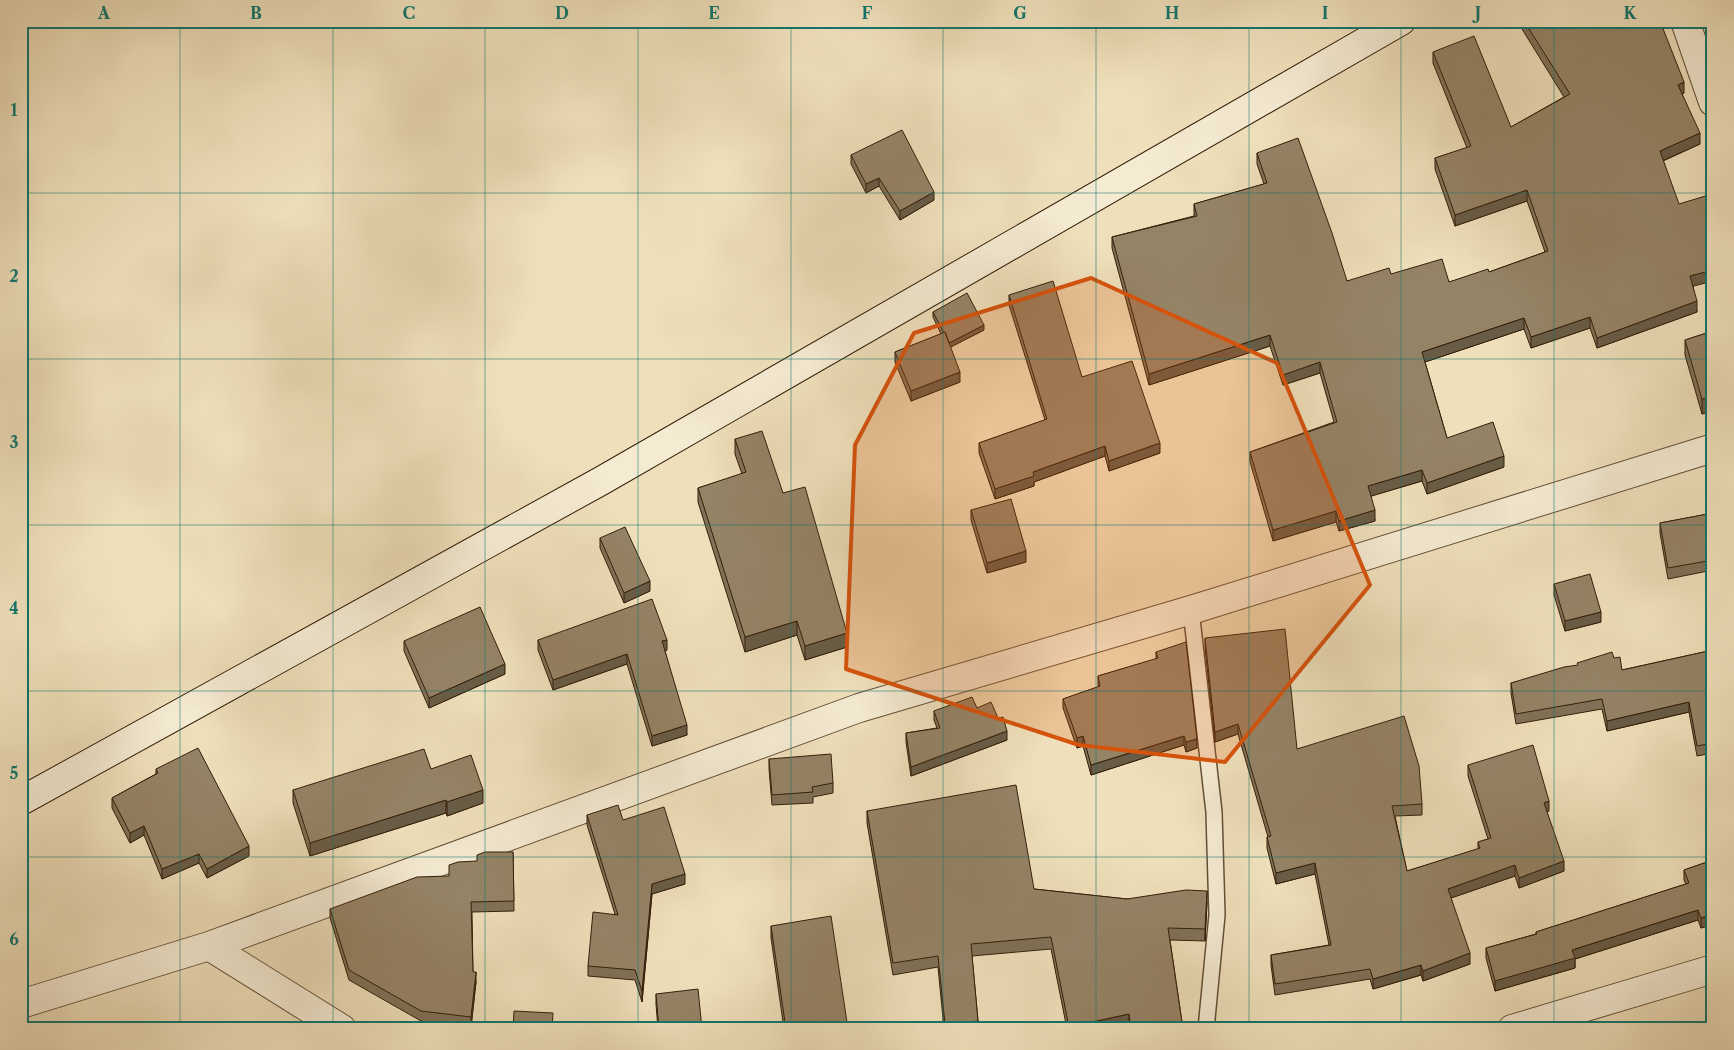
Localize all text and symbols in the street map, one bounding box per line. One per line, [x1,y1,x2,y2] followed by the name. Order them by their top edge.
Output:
[97,3,111,23] text: A
[250,3,262,23] text: B
[403,3,415,23] text: C
[555,3,569,23] text: D
[708,3,720,23] text: E
[862,3,873,23] text: F
[1013,3,1027,23] text: G
[1165,3,1179,23] text: H
[1322,3,1329,23] text: I
[1472,3,1481,23] text: J
[1624,3,1638,23] text: K
[10,100,18,120] text: 1
[9,266,19,286] text: 2
[9,432,19,452] text: 3
[9,598,19,618] text: 4
[10,763,19,783] text: 5
[9,929,19,949] text: 6

